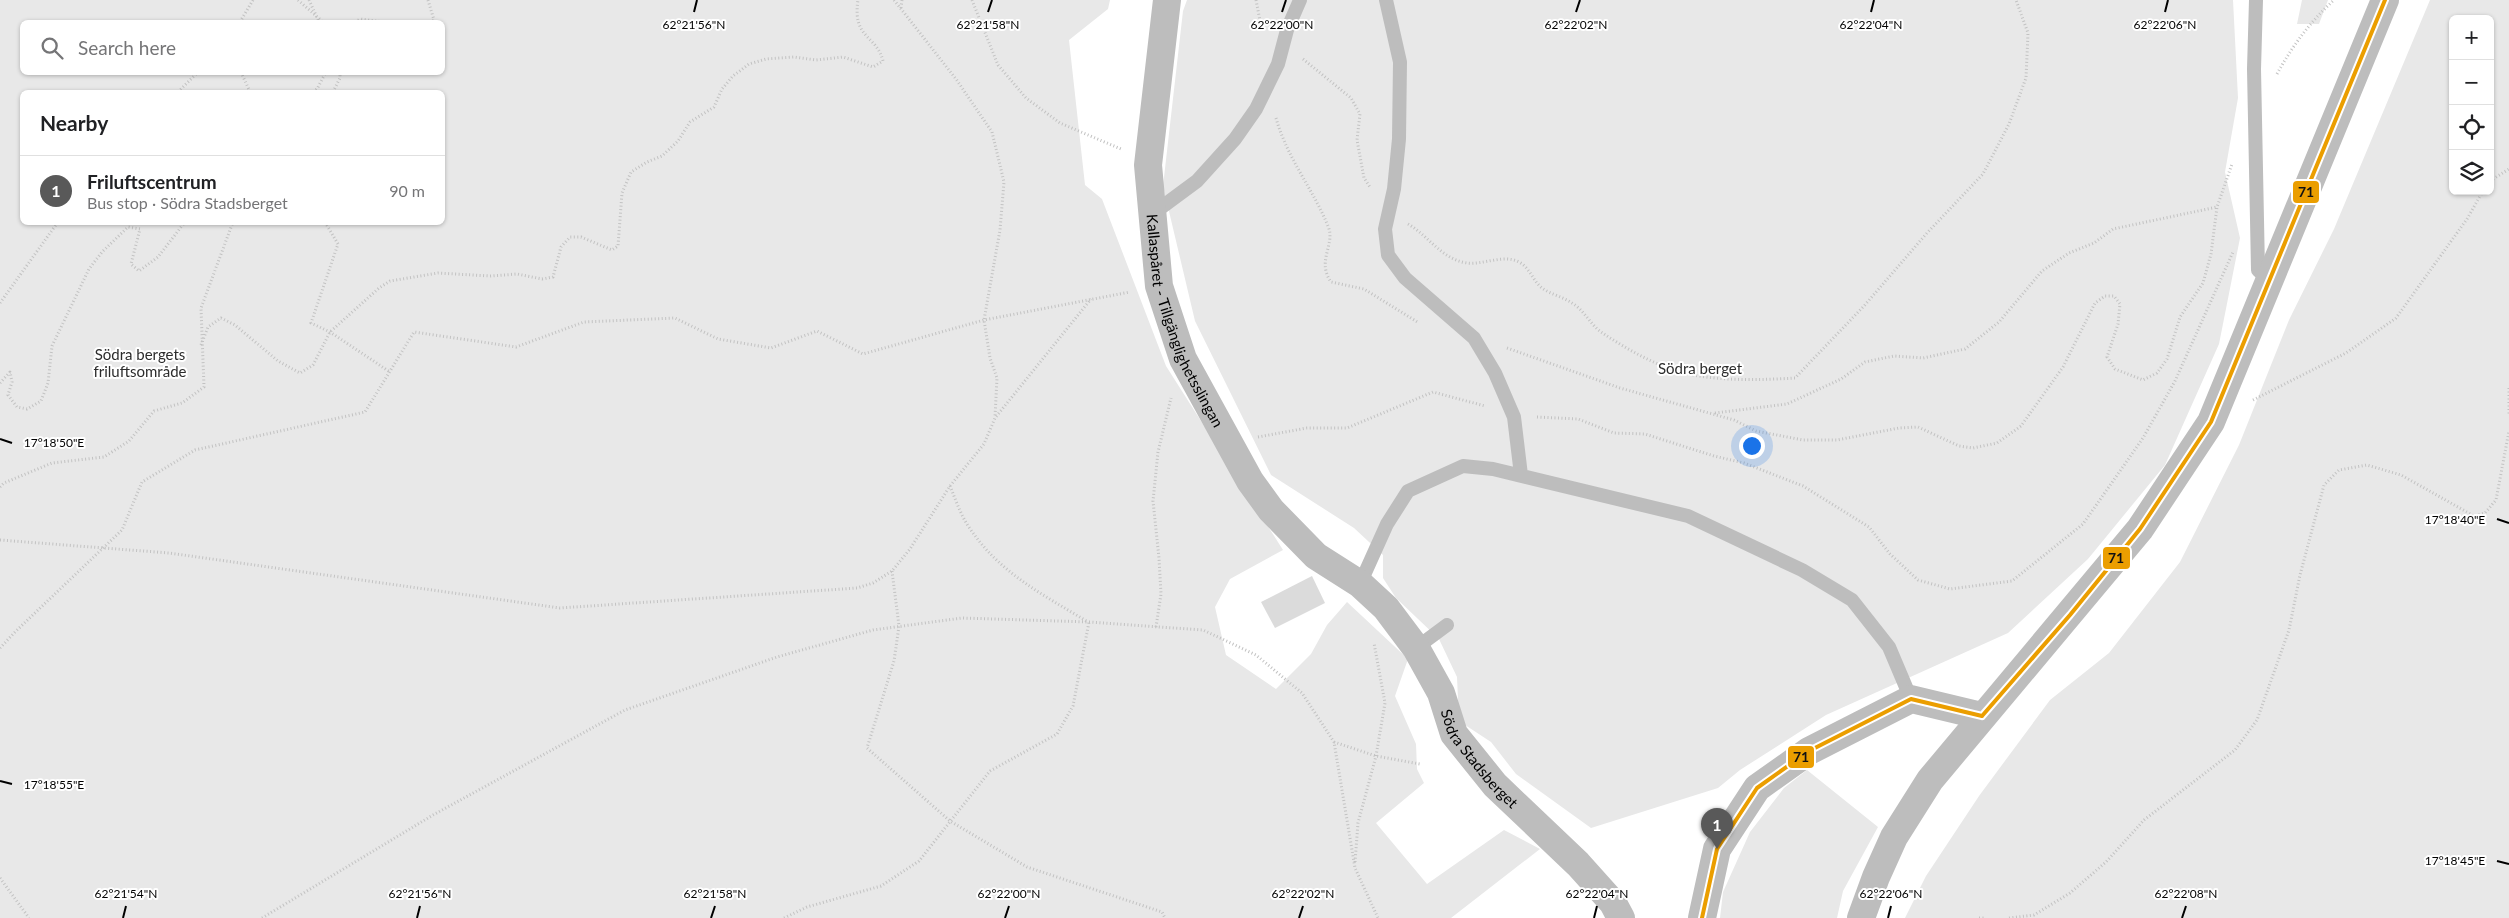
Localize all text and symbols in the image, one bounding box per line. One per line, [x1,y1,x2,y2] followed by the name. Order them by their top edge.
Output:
[2449,15,2494,195] map controls
[2449,15,2494,60] button: +
[663,17,725,32] text: 62°21'56"N
[957,17,1019,32] text: 62°21'58"N
[1251,17,1313,32] text: 62°22'00"N
[1545,17,1607,32] text: 62°22'02"N
[1840,17,1902,32] text: 62°22'04"N
[2134,17,2196,32] text: 62°22'06"N
[20,20,445,75] search box
[38,34,66,62] icon: search
[78,36,176,59] text: Search here
[2449,60,2494,105] button: −
[2449,105,2494,150] button: locate
[40,110,108,135] text: Nearby
[2449,150,2494,195] button: layers
[87,170,217,193] text: Friluftscentrum
[2292,180,2320,204] line badge: 71
[51,181,61,200] text: 1
[389,181,425,200] text: 90 m
[2298,183,2314,200] text: 71
[87,193,288,212] text: Bus stop · Södra Stadsberget
[1143,213,1228,430] street label: Kallaspåret - Tillgänglighetsslingan
[94,345,187,380] park label: Södra bergets friluftsområde
[1658,359,1743,377] park label: Södra berget
[1739,433,1765,459] your location
[24,435,84,450] text: 17°18'50"E
[2425,512,2485,527] text: 17°18'40"E
[2102,546,2131,570] line badge: 71
[2108,549,2124,566] text: 71
[1438,707,1522,812] street label: Södra Stadsberget
[1787,745,1815,769] line badge: 71
[1793,748,1809,765] text: 71
[24,777,84,792] text: 17°18'55"E
[1701,808,1733,849] pin: 1
[2425,853,2485,868] text: 17°18'45"E
[95,886,157,901] text: 62°21'54"N
[389,886,451,901] text: 62°21'56"N
[684,886,746,901] text: 62°21'58"N
[978,886,1040,901] text: 62°22'00"N
[1272,886,1334,901] text: 62°22'02"N
[1566,886,1628,901] text: 62°22'04"N
[1860,886,1922,901] text: 62°22'06"N
[2155,886,2217,901] text: 62°22'08"N

